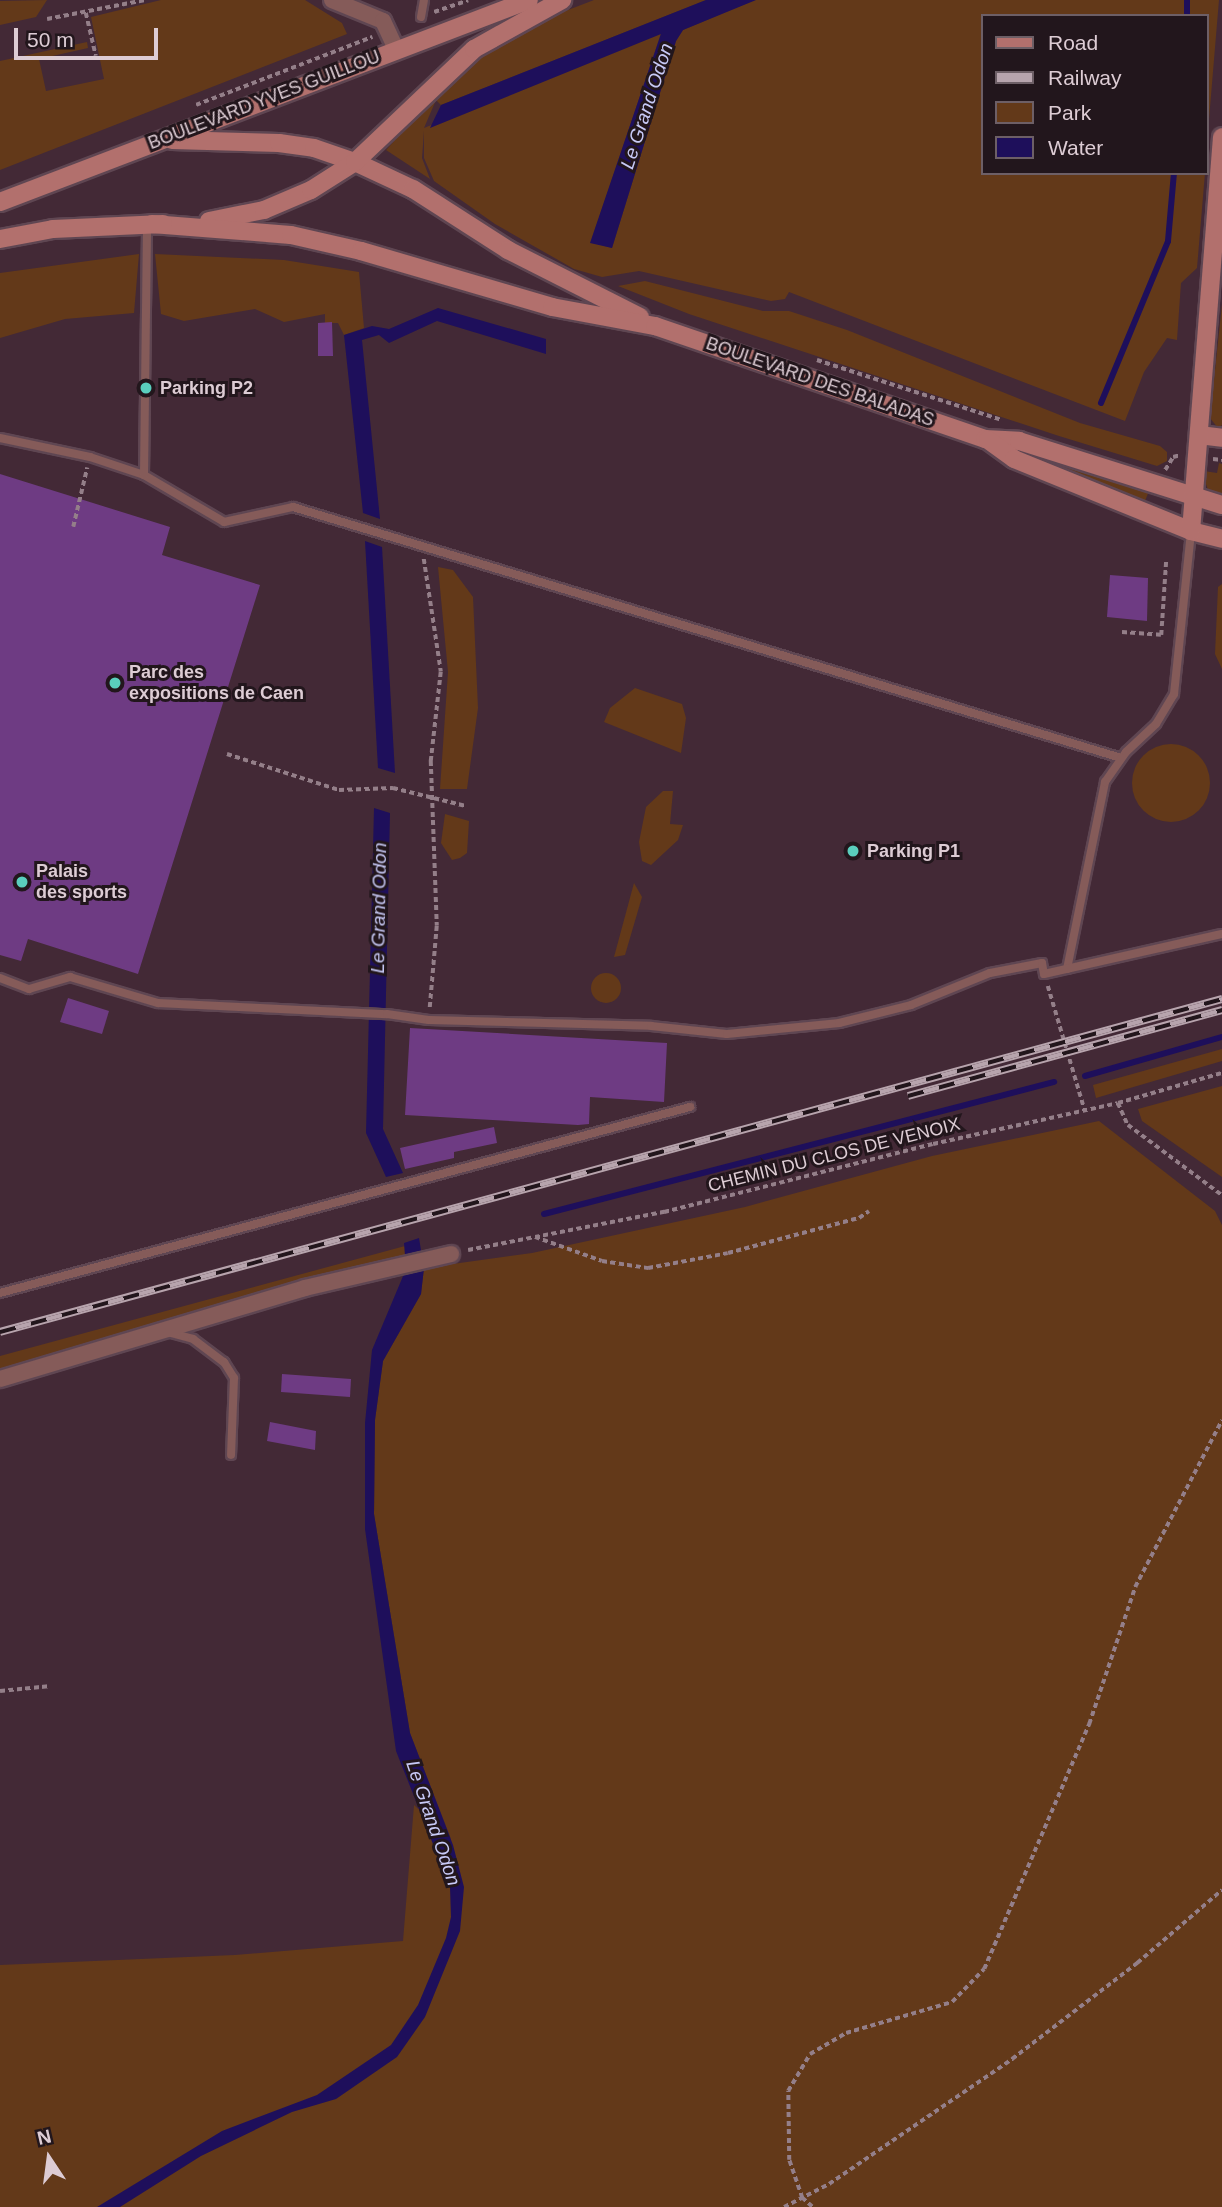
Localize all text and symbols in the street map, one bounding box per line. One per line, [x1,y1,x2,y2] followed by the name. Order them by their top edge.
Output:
[18,14,161,58] scale bar
[981,14,1208,175] legend
[27,28,74,51] text: 50 m
[1048,31,1098,54] text: Road
[616,40,678,172] water label: Le Grand Odon
[145,46,383,154] street label: BOULEVARD YVES GUILLOU
[1048,66,1122,89] text: Railway
[1048,101,1091,124] text: Park
[1048,136,1103,159] text: Water
[703,333,937,431] street label: BOULEVARD DES BALADAS
[160,377,253,399] place label: Parking P2
[138,380,154,396] marker: Parking P2
[129,662,304,704] place label: Parc des expositions de Caen
[107,675,123,691] marker: Parc des expositions de Caen
[867,840,960,862] place label: Parking P1
[366,842,392,974] water label: Le Grand Odon
[845,843,861,859] marker: Parking P1
[36,861,127,903] place label: Palais des sports
[14,874,30,890] marker: Palais des sports
[706,1113,962,1197] street label: CHEMIN DU CLOS DE VENOIX
[401,1757,465,1889] water label: Le Grand Odon
[14,2123,84,2193] north arrow
[35,2125,53,2149] text: N

